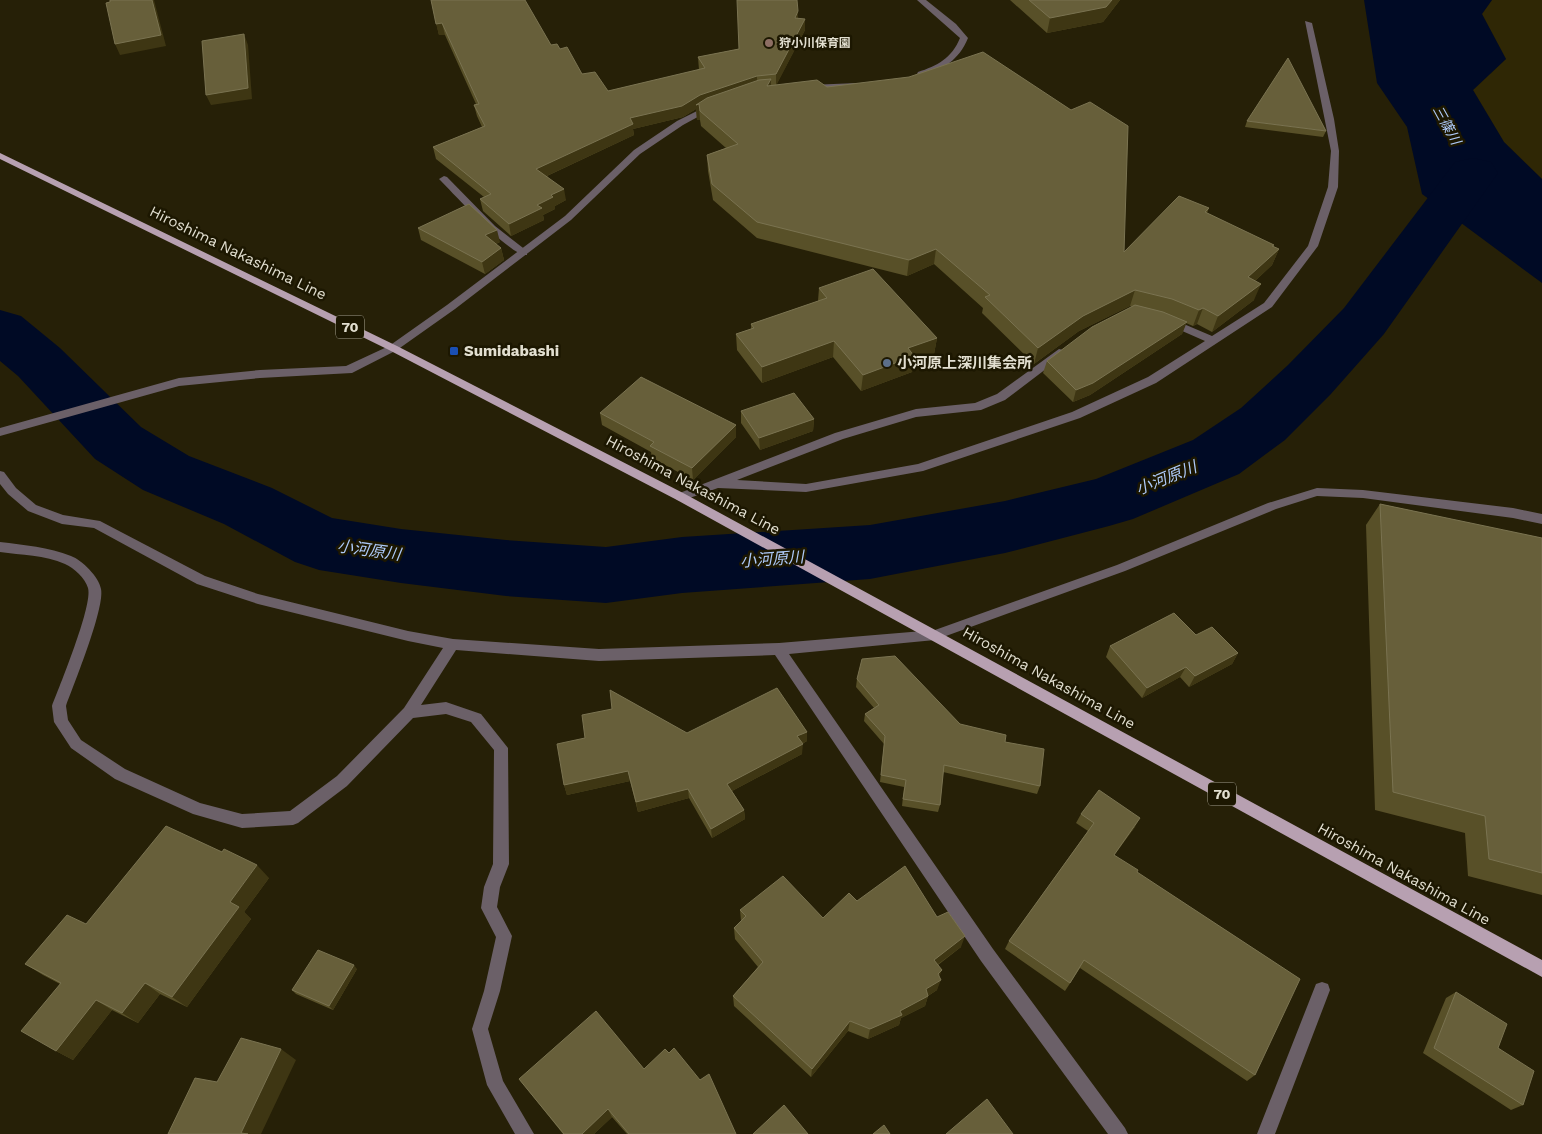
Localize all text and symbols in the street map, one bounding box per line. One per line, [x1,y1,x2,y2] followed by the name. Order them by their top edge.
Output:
[779,36,851,50] place label: 狩小川保育園
[763,37,775,49] marker: 狩小川保育園
[1430,103,1465,149] water label: 三篠川
[147,202,329,304] street label: Hiroshima Nakashima Line
[336,316,364,338] road number: 70
[464,342,559,360] place label: Sumidabashi
[448,345,460,357] marker: Sumidabashi
[897,354,1032,372] place label: 小河原上深川集会所
[881,357,893,369] marker: 小河原上深川集会所
[603,431,783,539] street label: Hiroshima Nakashima Line
[1133,456,1201,499] water label: 小河原川
[336,536,404,564] water label: 小河原川
[739,547,807,571] water label: 小河原川
[960,623,1138,733] street label: Hiroshima Nakashima Line
[1208,782,1236,806] road number: 70
[1315,819,1493,929] street label: Hiroshima Nakashima Line

